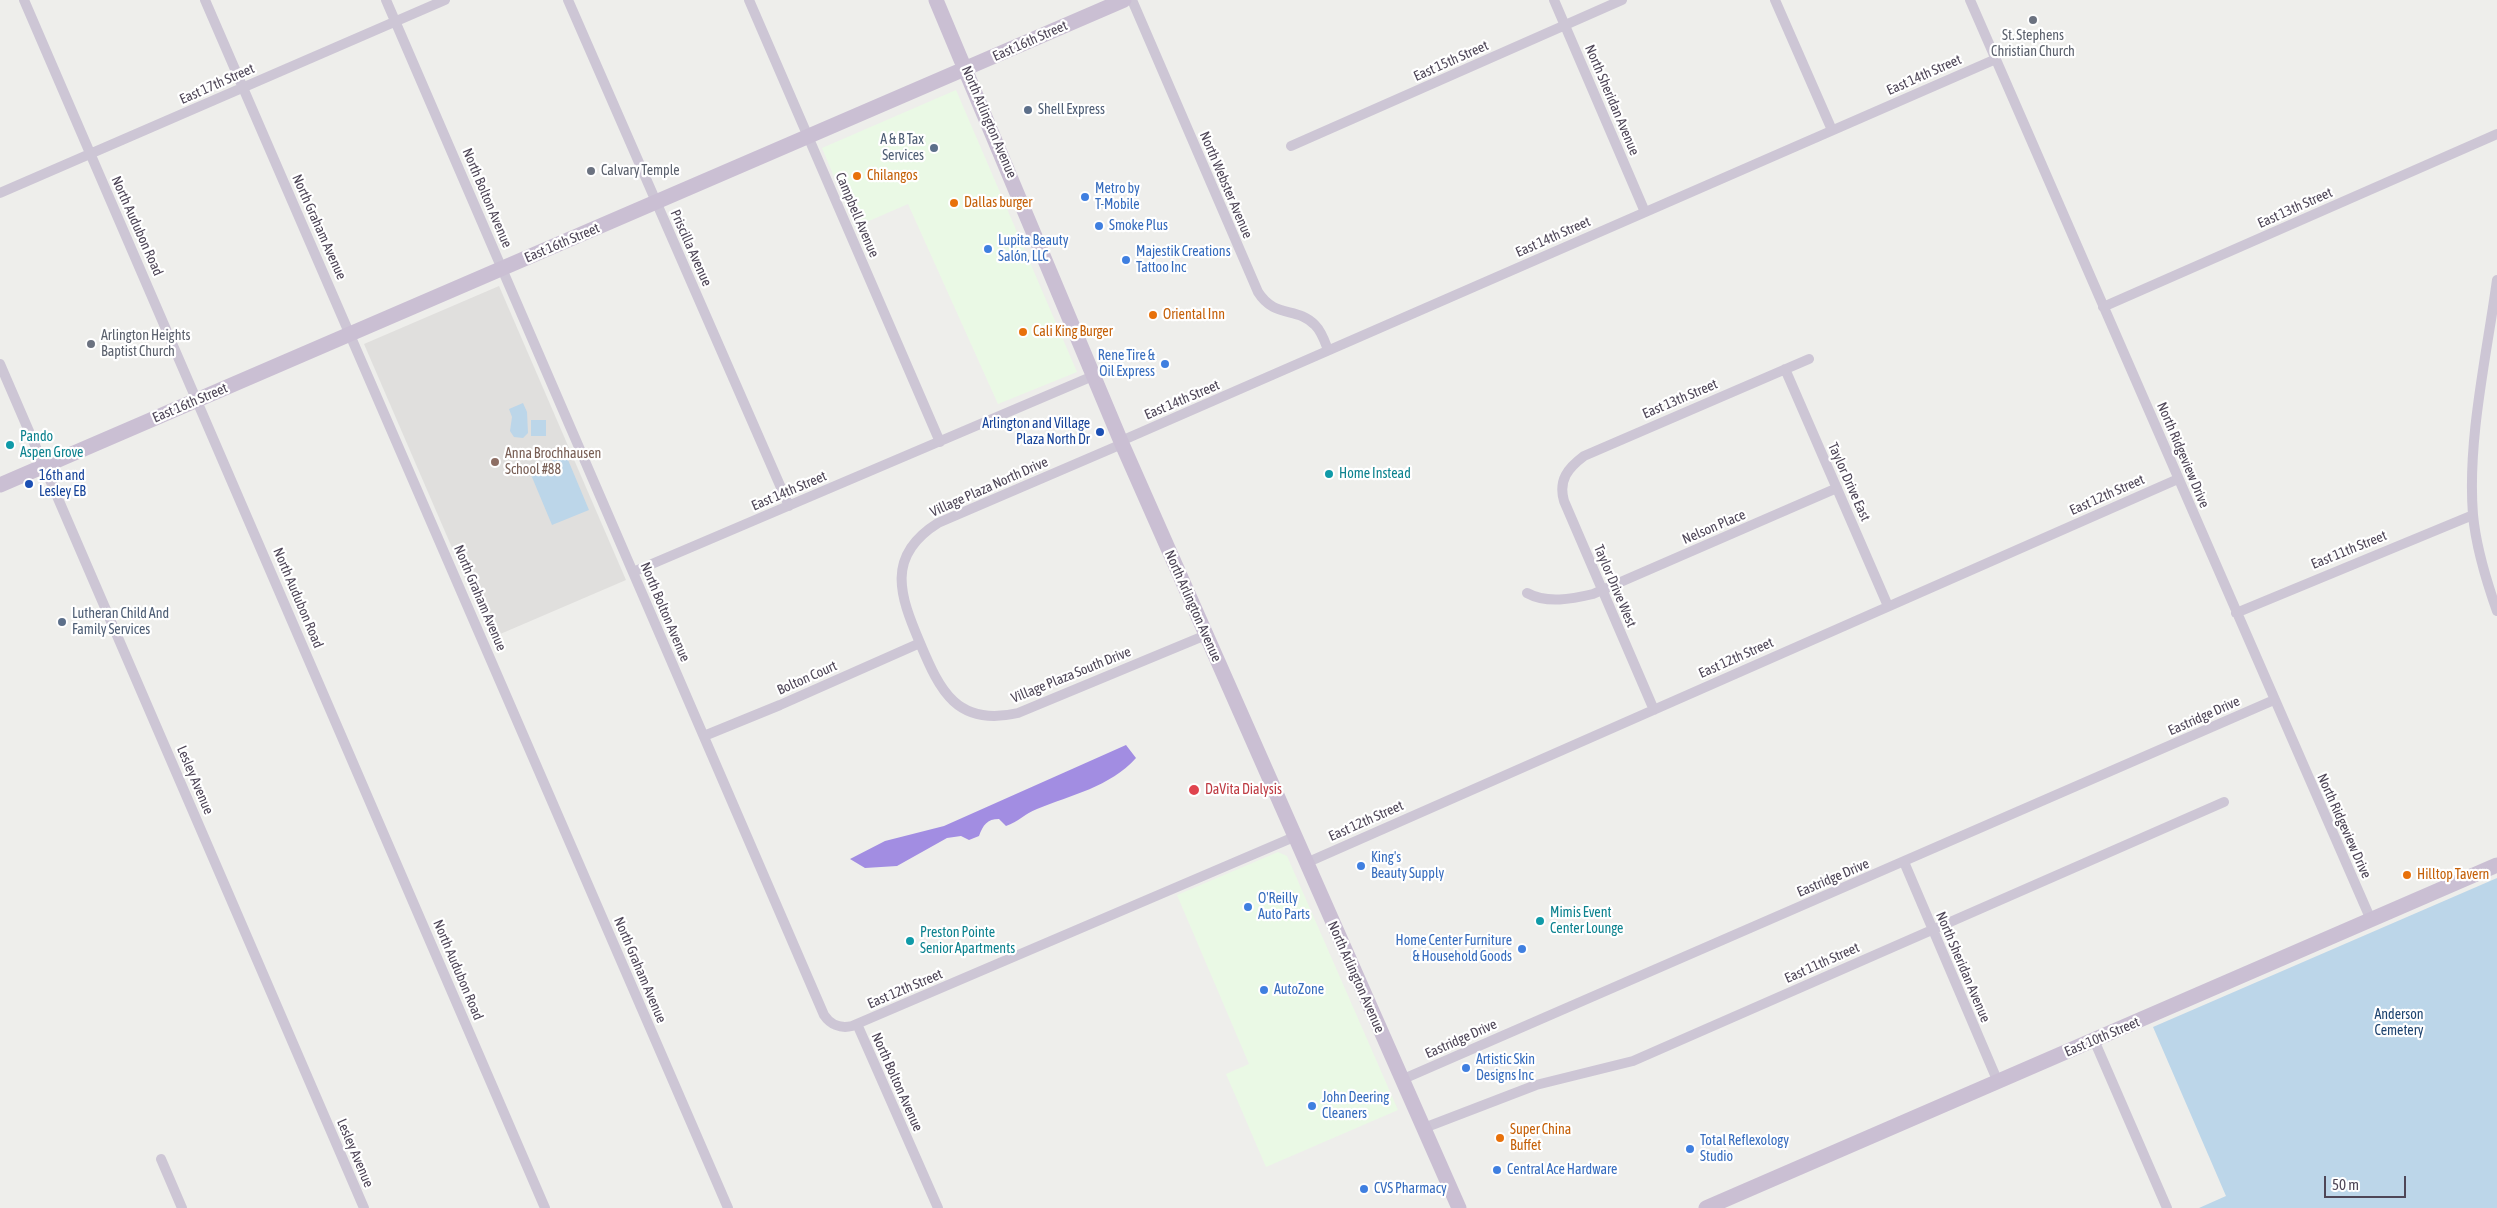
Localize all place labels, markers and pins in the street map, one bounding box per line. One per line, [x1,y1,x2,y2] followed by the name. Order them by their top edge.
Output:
[2027,14,2039,26] marker: St. Stephens Christian Church
[1991,28,2075,60] place label: St. Stephens Christian Church
[1038,102,1105,118] place label: Shell Express
[1022,104,1034,116] marker: Shell Express
[880,132,924,164] place label: A & B Tax Services
[928,142,940,154] marker: A & B Tax Services
[601,163,680,179] place label: Calvary Temple
[585,165,597,177] marker: Calvary Temple
[867,168,918,184] place label: Chilangos
[851,170,863,182] marker: Chilangos
[1095,181,1140,213] place label: Metro by T-Mobile
[1079,191,1091,203] marker: Metro by T-Mobile
[964,195,1032,211] place label: Dallas burger
[948,197,960,209] marker: Dallas burger
[1109,218,1168,234] place label: Smoke Plus
[1093,220,1105,232] marker: Smoke Plus
[998,233,1069,266] place label: Lupita Beauty Salón, LLC
[982,243,994,255] marker: Lupita Beauty Salón, LLC
[1136,244,1231,276] place label: Majestik Creations Tattoo Inc
[1120,254,1132,266] marker: Majestik Creations Tattoo Inc
[1163,307,1225,323] place label: Oriental Inn
[1147,309,1159,321] marker: Oriental Inn
[1033,324,1113,340] place label: Cali King Burger
[1017,326,1029,338] marker: Cali King Burger
[101,328,190,361] place label: Arlington Heights Baptist Church
[85,338,97,350] marker: Arlington Heights Baptist Church
[1098,348,1155,381] place label: Rene Tire & Oil Express
[1159,358,1171,370] marker: Rene Tire & Oil Express
[982,416,1090,448] place label: Arlington and Village Plaza North Dr
[1094,426,1106,438] marker: Arlington and Village Plaza North Dr
[20,429,83,462] place label: Pando Aspen Grove
[4,439,16,451] marker: Pando Aspen Grove
[505,446,601,478] place label: Anna Brochhausen School #88
[489,456,501,468] marker: Anna Brochhausen School #88
[1339,466,1411,482] place label: Home Instead
[39,468,86,501] place label: 16th and Lesley EB
[1323,468,1335,480] marker: Home Instead
[23,478,35,490] marker: 16th and Lesley EB
[72,606,169,638] place label: Lutheran Child And Family Services
[56,616,68,628] marker: Lutheran Child And Family Services
[1205,782,1282,798] place label: DaVita Dialysis
[1187,783,1201,797] marker: DaVita Dialysis
[1371,850,1444,882] place label: King's Beauty Supply
[1355,860,1367,872] marker: King's Beauty Supply
[2417,867,2489,883] place label: Hilltop Tavern
[2401,869,2413,881] marker: Hilltop Tavern
[1258,891,1310,924] place label: O'Reilly Auto Parts
[1242,901,1254,913] marker: O'Reilly Auto Parts
[1550,905,1623,938] place label: Mimis Event Center Lounge
[1534,915,1546,927] marker: Mimis Event Center Lounge
[920,925,1015,958] place label: Preston Pointe Senior Apartments
[1396,933,1512,966] place label: Home Center Furniture & Household Goods
[904,935,916,947] marker: Preston Pointe Senior Apartments
[1516,943,1528,955] marker: Home Center Furniture & Household Goods
[1274,982,1324,998] place label: AutoZone
[1258,984,1270,996] marker: AutoZone
[1476,1052,1535,1084] place label: Artistic Skin Designs Inc
[1460,1062,1472,1074] marker: Artistic Skin Designs Inc
[1322,1090,1389,1122] place label: John Deering Cleaners
[1306,1100,1318,1112] marker: John Deering Cleaners
[1510,1122,1571,1154] place label: Super China Buffet
[1494,1132,1506,1144] marker: Super China Buffet
[1700,1133,1789,1166] place label: Total Reflexology Studio
[1684,1143,1696,1155] marker: Total Reflexology Studio
[1507,1162,1617,1178] place label: Central Ace Hardware
[1491,1164,1503,1176] marker: Central Ace Hardware
[1374,1181,1447,1197] place label: CVS Pharmacy
[1358,1183,1370,1195] marker: CVS Pharmacy

